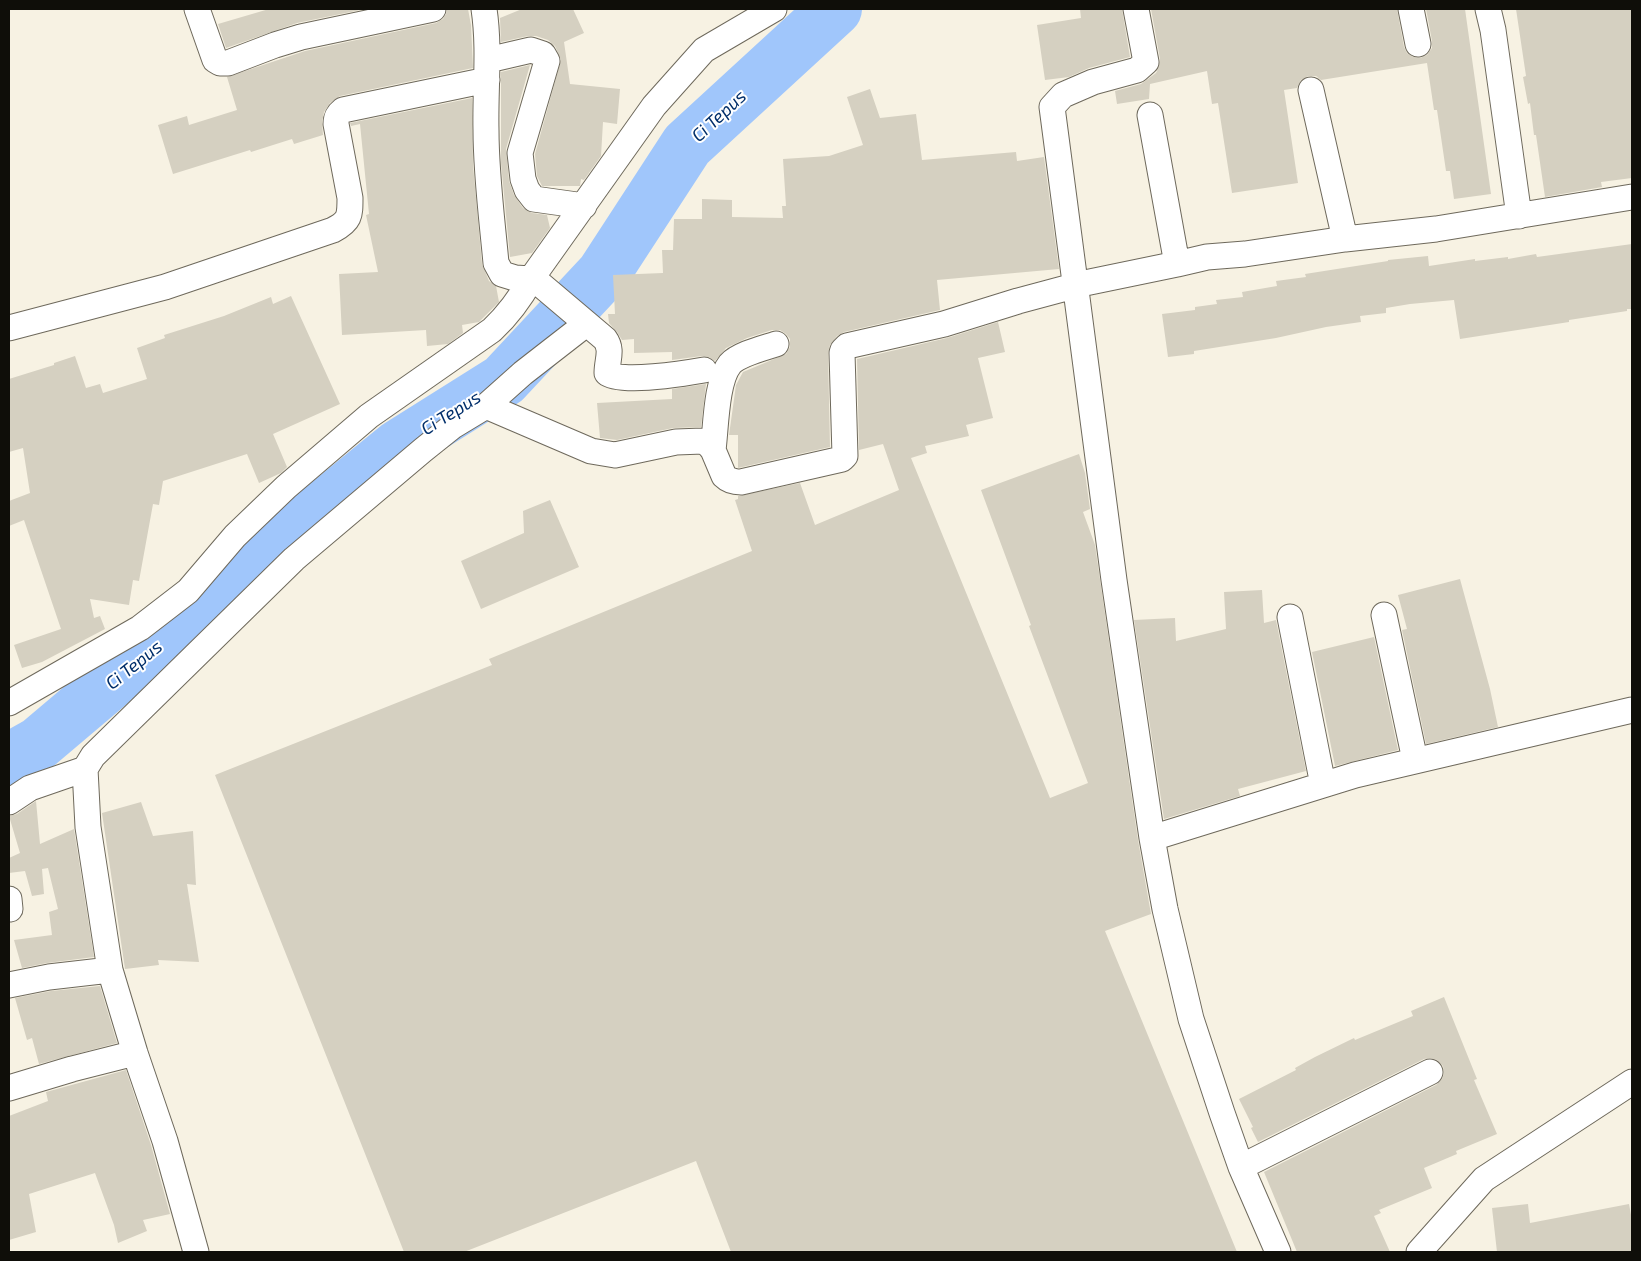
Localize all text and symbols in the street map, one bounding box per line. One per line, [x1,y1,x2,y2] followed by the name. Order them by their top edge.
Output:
[687,85,751,147] water label: Ci Tepus
[417,386,485,440] water label: Ci Tepus
[101,636,167,694] water label: Ci Tepus

